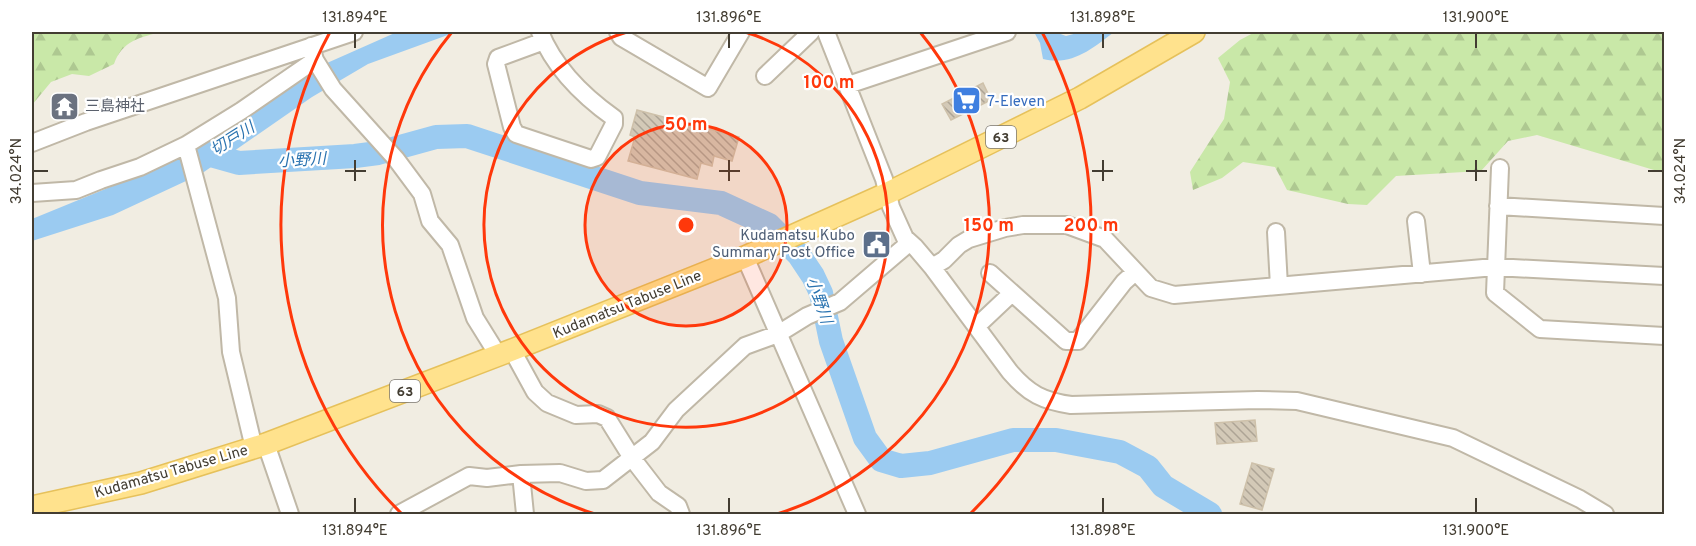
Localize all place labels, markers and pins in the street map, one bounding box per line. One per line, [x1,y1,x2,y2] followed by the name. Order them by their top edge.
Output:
[950,85,982,117] supermarket icon: 7-Eleven
[48,90,80,122] temple icon: 三島神社
[987,93,1045,112] place label: 7-Eleven
[85,98,145,117] place label: 三島神社
[676,215,696,235] centre of rings
[712,227,855,263] place label: Kudamatsu Kubo Summary Post Office
[860,228,892,260] public building icon: Kudamatsu Kubo Summary Post Office

